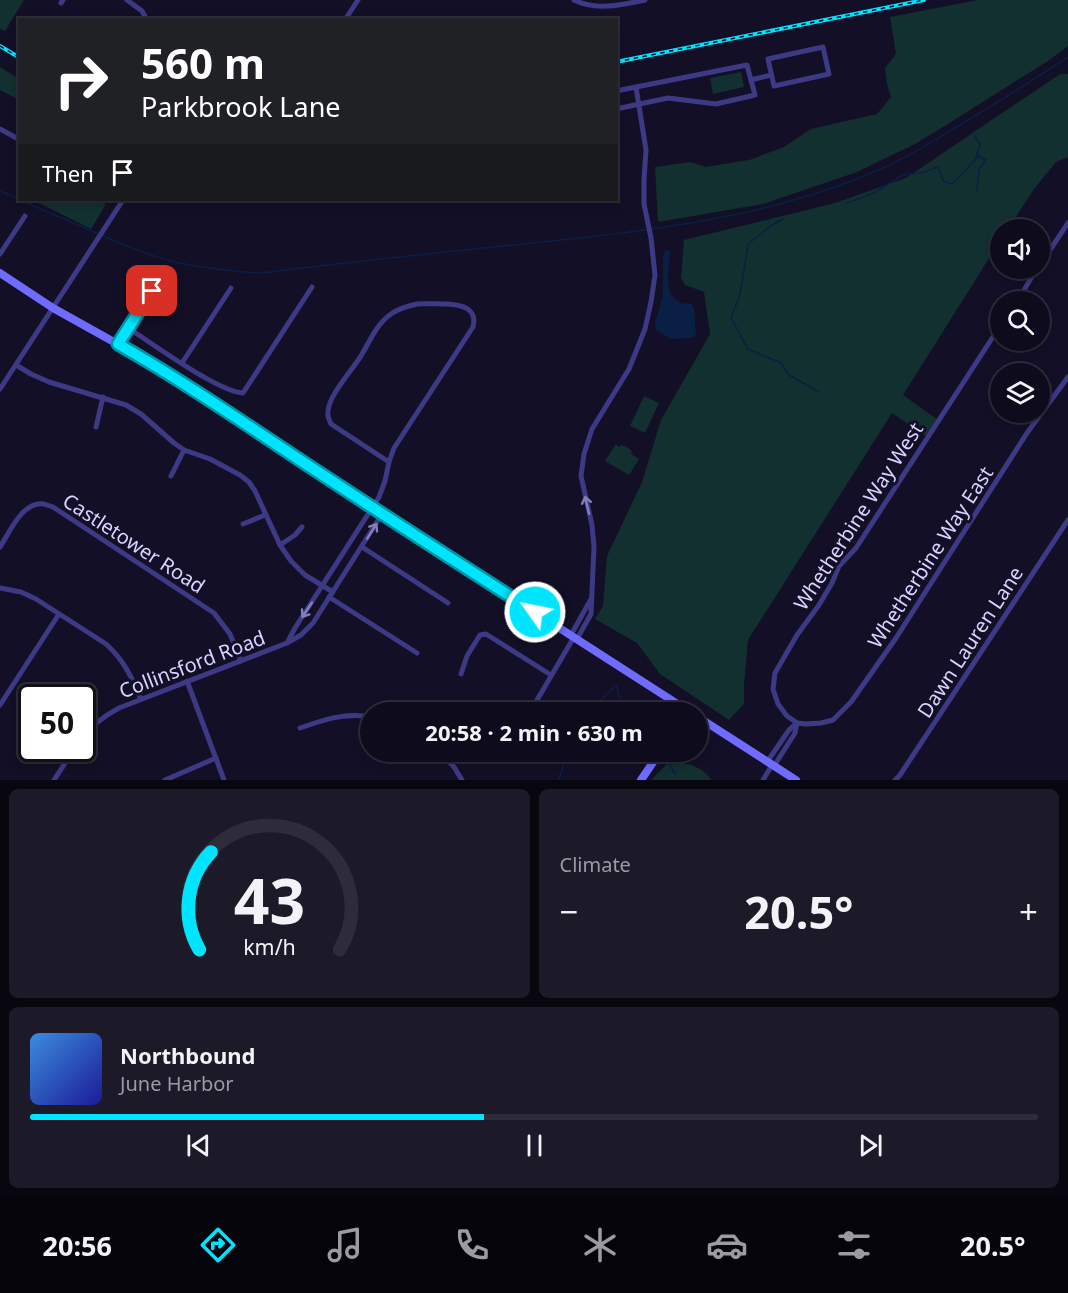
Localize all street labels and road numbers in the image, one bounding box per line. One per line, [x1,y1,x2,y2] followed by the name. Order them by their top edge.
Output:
[787,417,929,615] street label: Whetherbine Way West
[861,461,999,653] street label: Whetherbine Way East
[58,487,210,599] street label: Castletower Road
[911,561,1029,723] street label: Dawn Lauren Lane
[115,624,269,704] street label: Collinsford Road

